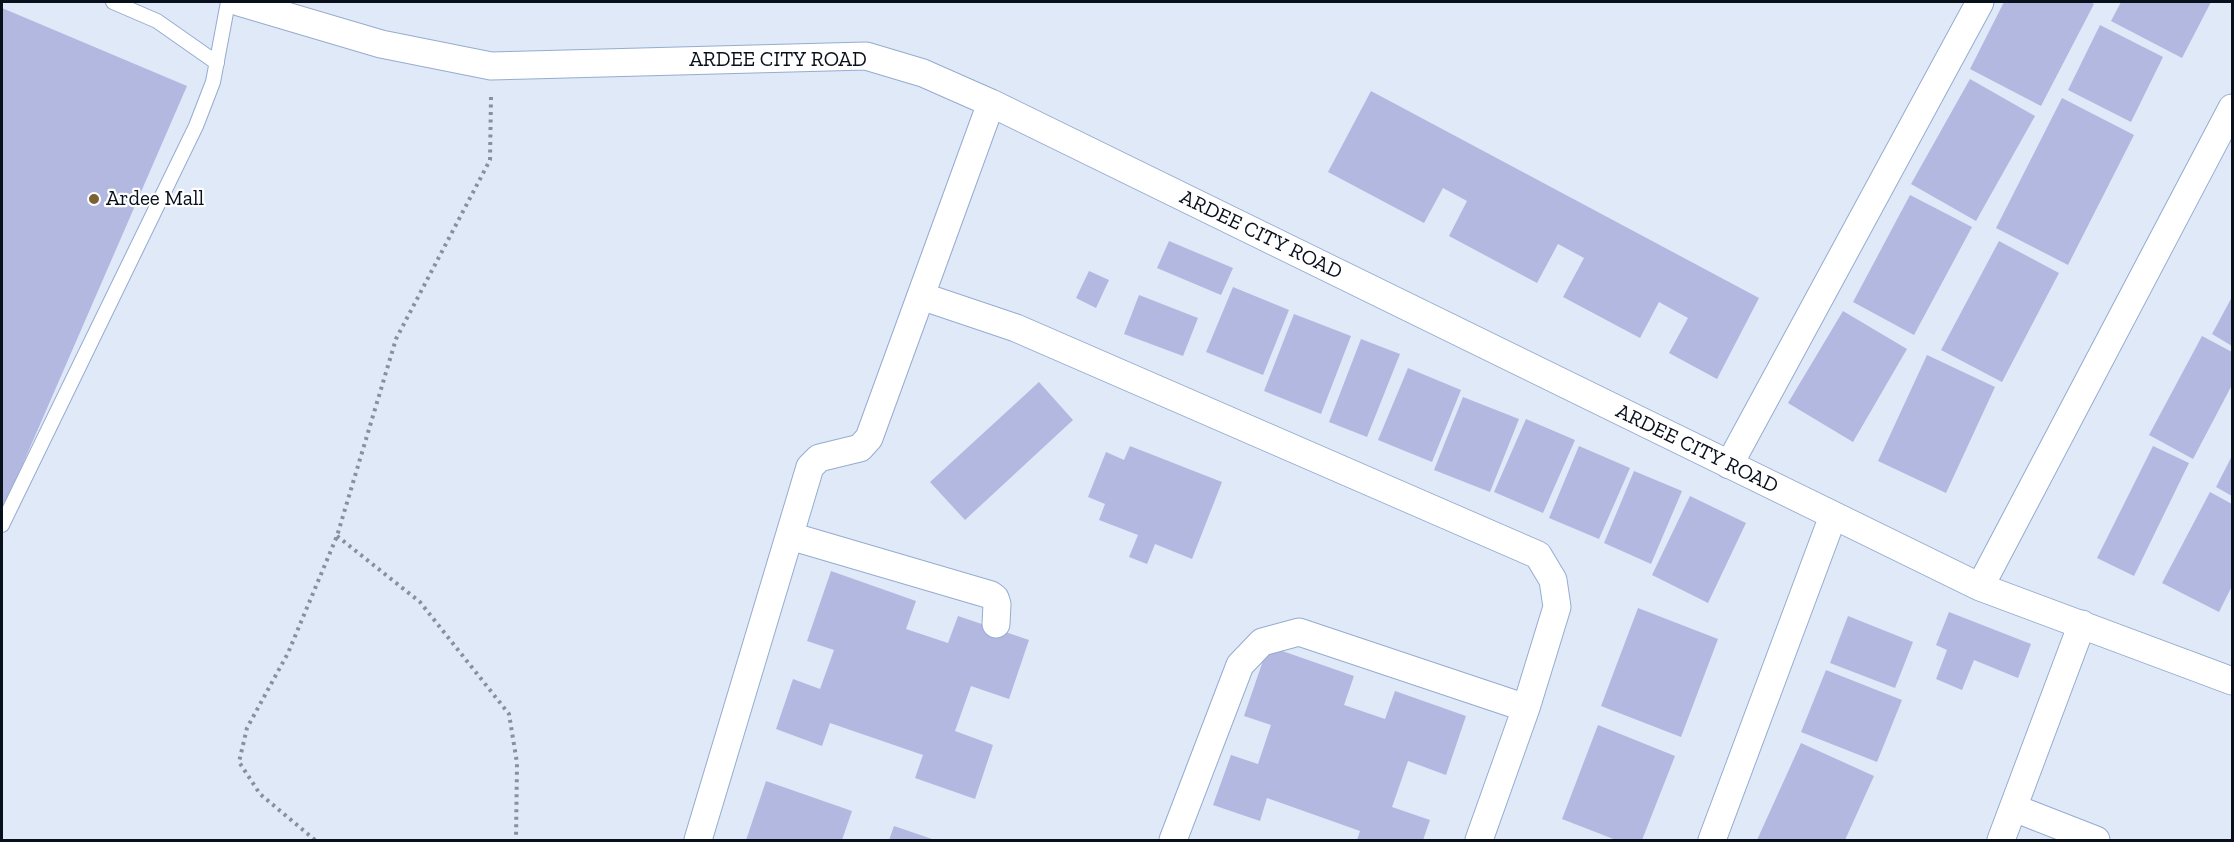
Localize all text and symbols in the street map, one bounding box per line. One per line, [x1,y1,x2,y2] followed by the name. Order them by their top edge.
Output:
[689,47,867,73] street label: ARDEE CITY ROAD
[1176,185,1346,285] street label: ARDEE CITY ROAD
[106,186,204,212] place label: Ardee Mall
[87,192,101,206] marker: Ardee Mall
[1612,399,1782,499] street label: ARDEE CITY ROAD

